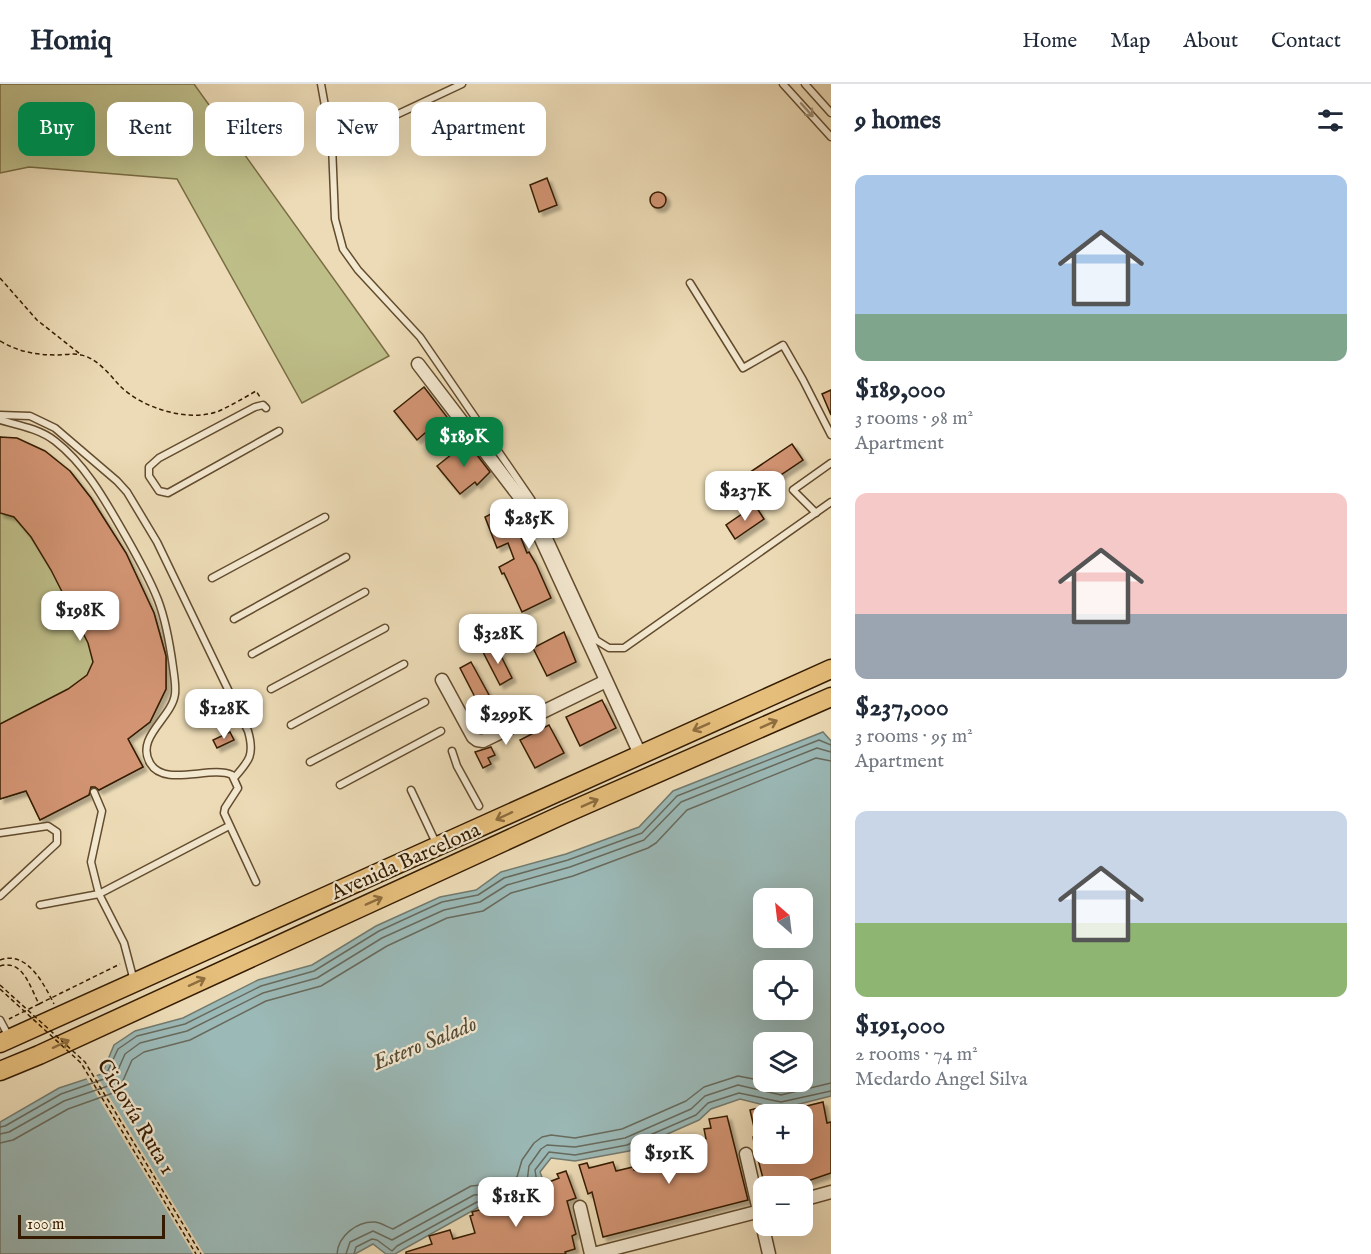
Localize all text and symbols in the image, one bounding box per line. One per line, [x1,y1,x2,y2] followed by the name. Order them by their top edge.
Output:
[30,24,112,59] text: Homiq
[1022,28,1077,55] text: Home
[1110,28,1150,55] text: Map
[1183,28,1238,55] text: About
[1271,28,1341,55] text: Contact
[18,102,95,156] chip: Buy
[107,102,193,156] chip: Rent
[205,102,304,156] chip: Filters
[316,102,399,156] chip: New
[411,102,546,156] chip: Apartment
[800,103,814,118] one-way arrow
[855,104,941,137] text: 9 homes
[1314,104,1347,137] icon: filters
[1047,214,1155,322] icon: home
[855,373,946,406] text: $189,000
[855,406,973,431] text: 3 rooms · 98 m²
[422,417,506,468] pin: $189K
[439,424,489,449] text: $189K
[855,431,944,456] text: Apartment
[703,471,787,522] pin: $237K
[719,478,771,503] text: $237K
[487,499,571,550] pin: $285K
[504,506,554,531] text: $285K
[1047,532,1155,640] icon: home
[38,591,122,642] pin: $198K
[55,598,105,623] text: $198K
[456,614,540,665] pin: $328K
[473,621,523,646] text: $328K
[182,689,266,740] pin: $128K
[855,691,949,724] text: $237,000
[464,695,548,746] pin: $299K
[199,696,249,721] text: $128K
[480,702,532,727] text: $299K
[759,718,777,729] one-way arrow
[692,722,710,733] one-way arrow
[855,724,973,749] text: 3 rooms · 95 m²
[855,749,944,774] text: Apartment
[581,797,599,808] one-way arrow
[495,810,513,822] one-way arrow
[326,817,486,907] street label: Avenida Barcelona
[1047,850,1155,958] icon: home
[753,888,813,948] north arrow
[753,888,813,1236] map controls
[365,894,383,906] one-way arrow
[753,960,813,1020] button: locate
[187,976,205,987] one-way arrow
[855,1009,945,1042] text: $191,000
[368,1010,481,1078] water label: Estero Salado
[753,1032,813,1092] button: layers
[52,1038,70,1050] one-way arrow
[855,1042,978,1067] text: 2 rooms · 74 m²
[90,1054,180,1180] street label: Ciclovía Ruta 1
[855,1067,1028,1092] text: Medardo Angel Silva
[753,1104,813,1164] button: +
[627,1134,711,1185] pin: $191K
[644,1141,694,1166] text: $191K
[753,1176,813,1236] button: −
[474,1177,558,1228] pin: $181K
[492,1184,540,1209] text: $181K
[18,1212,165,1240] scale bar
[27,1215,64,1235] text: 100 m

